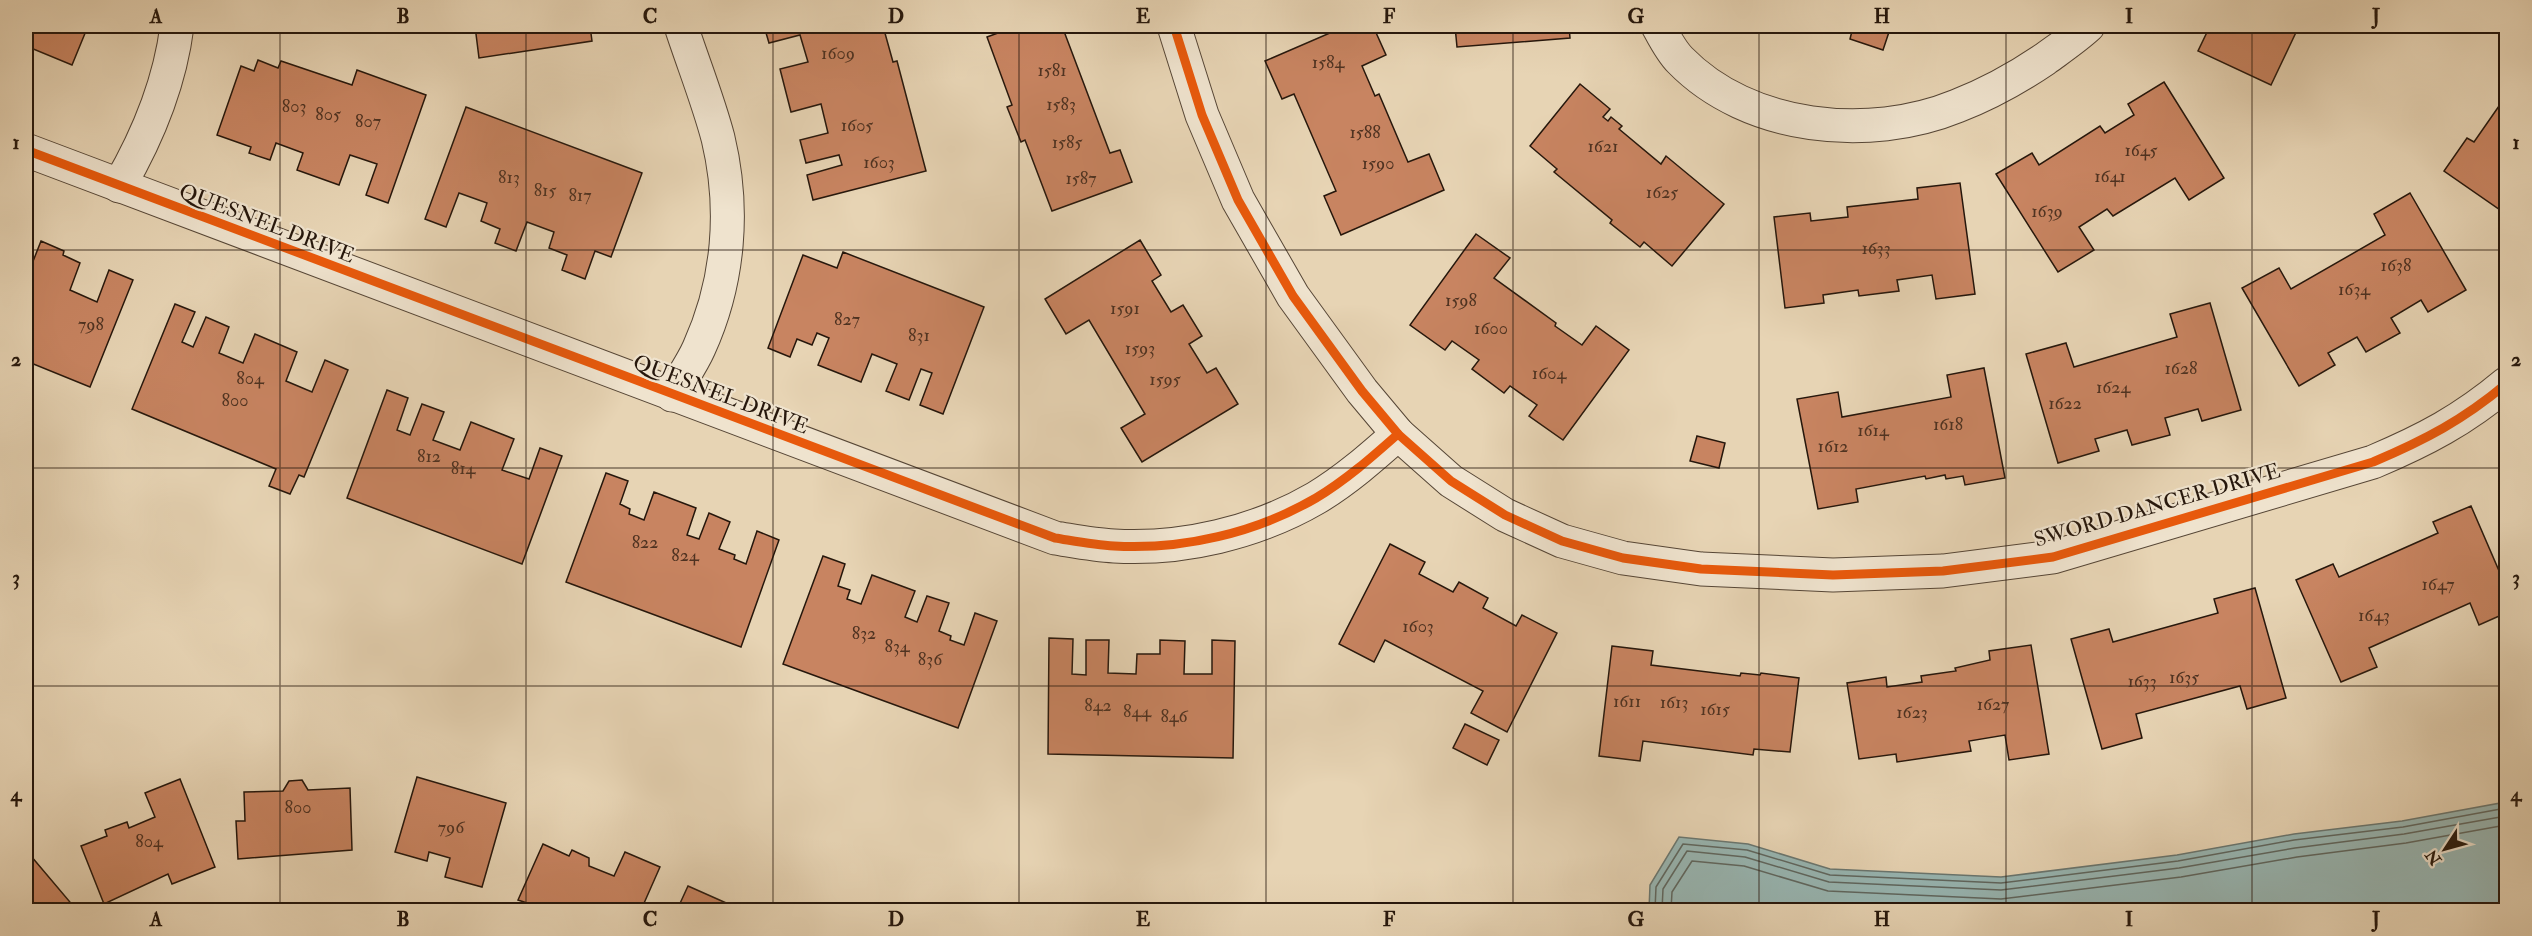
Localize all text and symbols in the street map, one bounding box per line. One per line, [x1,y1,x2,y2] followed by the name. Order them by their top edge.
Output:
[149,4,163,29] text: A
[396,4,410,29] text: B
[643,4,657,29] text: C
[888,4,904,29] text: D
[1136,4,1151,29] text: E
[1383,4,1396,29] text: F
[1628,4,1645,29] text: G
[1874,4,1890,29] text: H
[2125,4,2133,29] text: I
[2371,4,2380,29] text: J
[821,42,855,65] house number: 1609
[1312,51,1346,74] house number: 1584
[1037,59,1067,82] house number: 1581
[1046,93,1076,116] house number: 1583
[282,95,306,118] house number: 803
[315,103,341,126] house number: 805
[355,110,381,133] house number: 807
[841,114,873,137] house number: 1605
[1349,121,1381,144] house number: 1588
[12,130,20,155] text: 1
[2512,130,2520,155] text: 1
[1052,131,1082,154] house number: 1585
[1588,135,1618,158] house number: 1621
[2124,139,2158,162] house number: 1645
[863,151,895,174] house number: 1603
[1362,152,1394,175] house number: 1590
[2094,165,2126,188] house number: 1641
[498,166,520,189] house number: 813
[1066,167,1097,190] house number: 1587
[175,178,358,269] street label: QUESNEL DRIVE
[534,179,556,202] house number: 815
[1646,181,1678,204] house number: 1625
[568,184,592,207] house number: 817
[2031,200,2063,223] house number: 1639
[1861,237,1891,260] house number: 1633
[2381,254,2411,277] house number: 1638
[2338,278,2371,301] house number: 1634
[1445,289,1477,312] house number: 1598
[1110,297,1140,320] house number: 1591
[834,308,860,331] house number: 827
[78,313,104,336] house number: 798
[1474,317,1508,340] house number: 1600
[908,324,930,347] house number: 831
[1125,337,1155,360] house number: 1593
[11,347,21,372] text: 2
[2511,347,2521,372] text: 2
[629,349,812,440] street label: QUESNEL DRIVE
[2165,357,2198,380] house number: 1628
[1532,362,1567,385] house number: 1604
[236,367,265,390] house number: 804
[1149,368,1181,391] house number: 1595
[2096,376,2131,399] house number: 1624
[222,389,248,412] house number: 800
[2048,392,2082,415] house number: 1622
[1933,413,1963,436] house number: 1618
[1857,419,1890,442] house number: 1614
[1818,435,1848,458] house number: 1612
[417,445,441,468] house number: 812
[451,457,477,480] house number: 814
[2031,457,2283,554] street label: SWORD DANCER DRIVE
[632,531,658,554] house number: 822
[671,544,700,567] house number: 824
[12,565,20,590] text: 3
[2512,565,2520,590] text: 3
[2422,573,2454,596] house number: 1647
[2358,604,2390,627] house number: 1643
[1402,615,1434,638] house number: 1603
[852,622,876,645] house number: 832
[884,635,911,658] house number: 834
[918,648,943,671] house number: 836
[2169,666,2199,689] house number: 1635
[2127,670,2157,693] house number: 1633
[1613,690,1641,713] house number: 1611
[1660,691,1688,714] house number: 1613
[1977,693,2009,716] house number: 1627
[1084,694,1112,717] house number: 842
[1700,698,1730,721] house number: 1615
[1123,700,1152,723] house number: 844
[1896,701,1928,724] house number: 1623
[1160,705,1189,728] house number: 846
[10,782,23,807] text: 4
[2510,782,2523,807] text: 4
[285,796,311,819] house number: 800
[438,816,465,839] house number: 796
[2415,819,2475,879] north arrow
[135,830,164,853] house number: 804
[2421,845,2447,870] text: N
[149,907,163,932] text: A
[396,907,410,932] text: B
[643,907,657,932] text: C
[888,907,904,932] text: D
[1136,907,1151,932] text: E
[1383,907,1396,932] text: F
[1628,907,1645,932] text: G
[1874,907,1890,932] text: H
[2125,907,2133,932] text: I
[2371,907,2380,932] text: J

